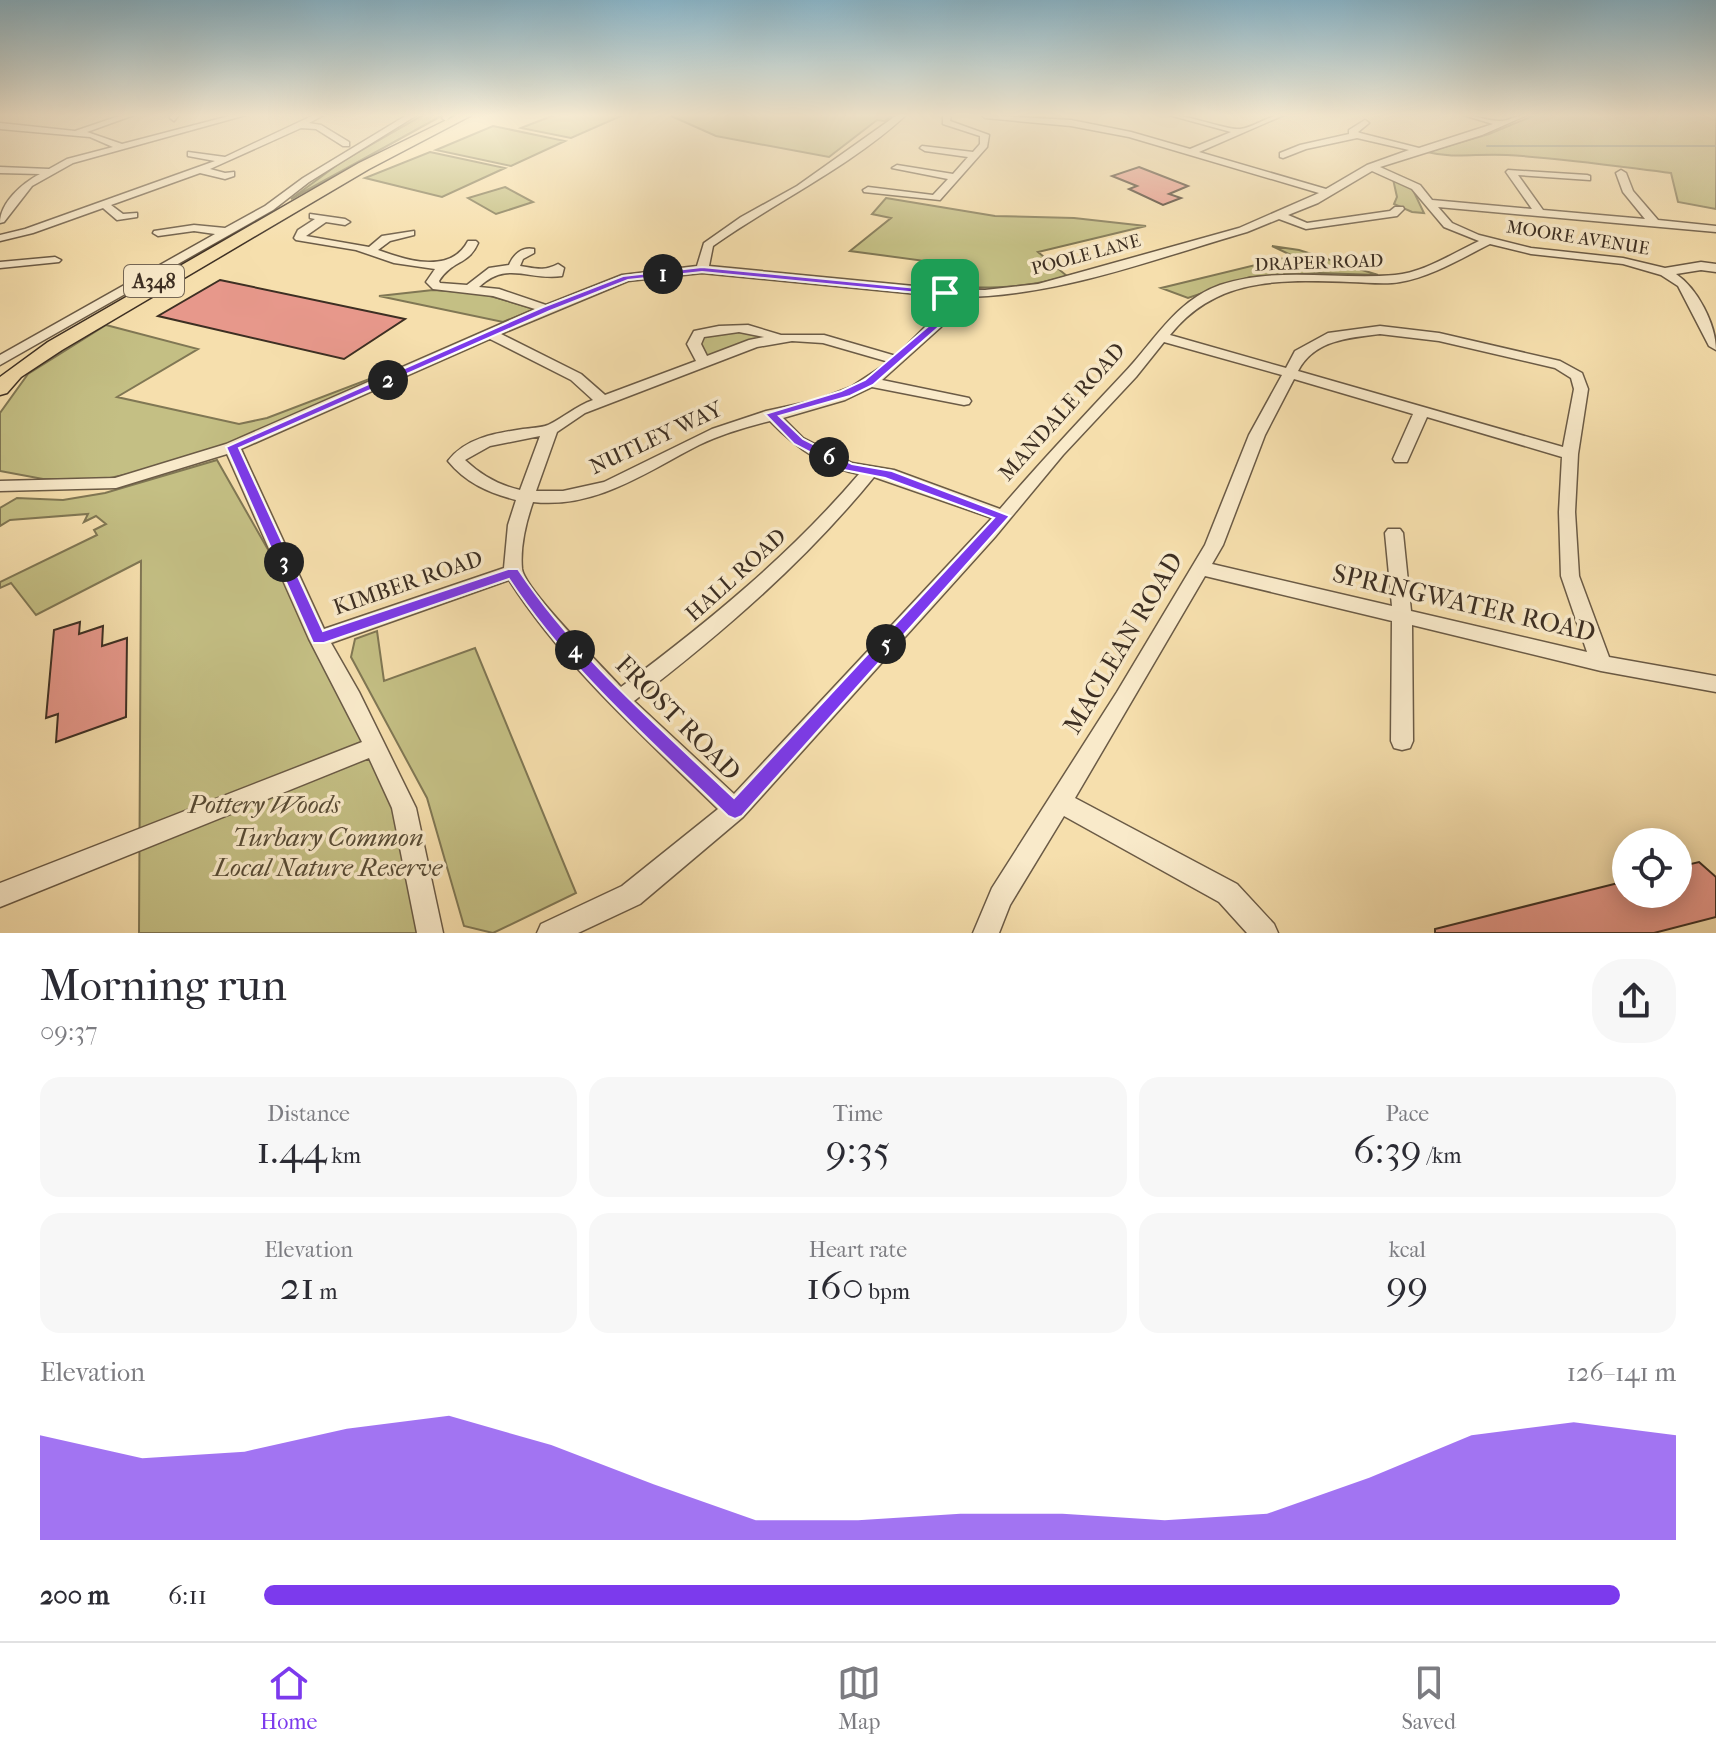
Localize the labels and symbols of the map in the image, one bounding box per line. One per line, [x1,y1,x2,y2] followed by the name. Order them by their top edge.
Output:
[1505,216,1651,260] street label: MOORE AVENUE
[1029,230,1143,280] street label: POOLE LANE
[1254,250,1384,276] street label: DRAPER ROAD
[643,254,683,294] pin: 1
[911,259,979,327] pin
[124,265,184,297] road number: A348
[993,338,1131,486] street label: MANDALE ROAD
[368,360,408,400] pin: 2
[585,395,727,480] street label: NUTLEY WAY
[809,437,849,477] pin: 6
[680,523,792,627] street label: HALL ROAD
[264,542,304,582] pin: 3
[330,545,486,621] street label: KIMBER ROAD
[1057,547,1189,739] street label: MACLEAN ROAD
[1330,558,1598,648] street label: SPRINGWATER ROAD
[866,624,906,664] pin: 5
[555,630,595,670] pin: 4
[609,649,747,787] street label: FROST ROAD
[187,789,341,820] park label: Pottery Woods
[212,822,444,883] park label: Turbary Common Local Nature Reserve

